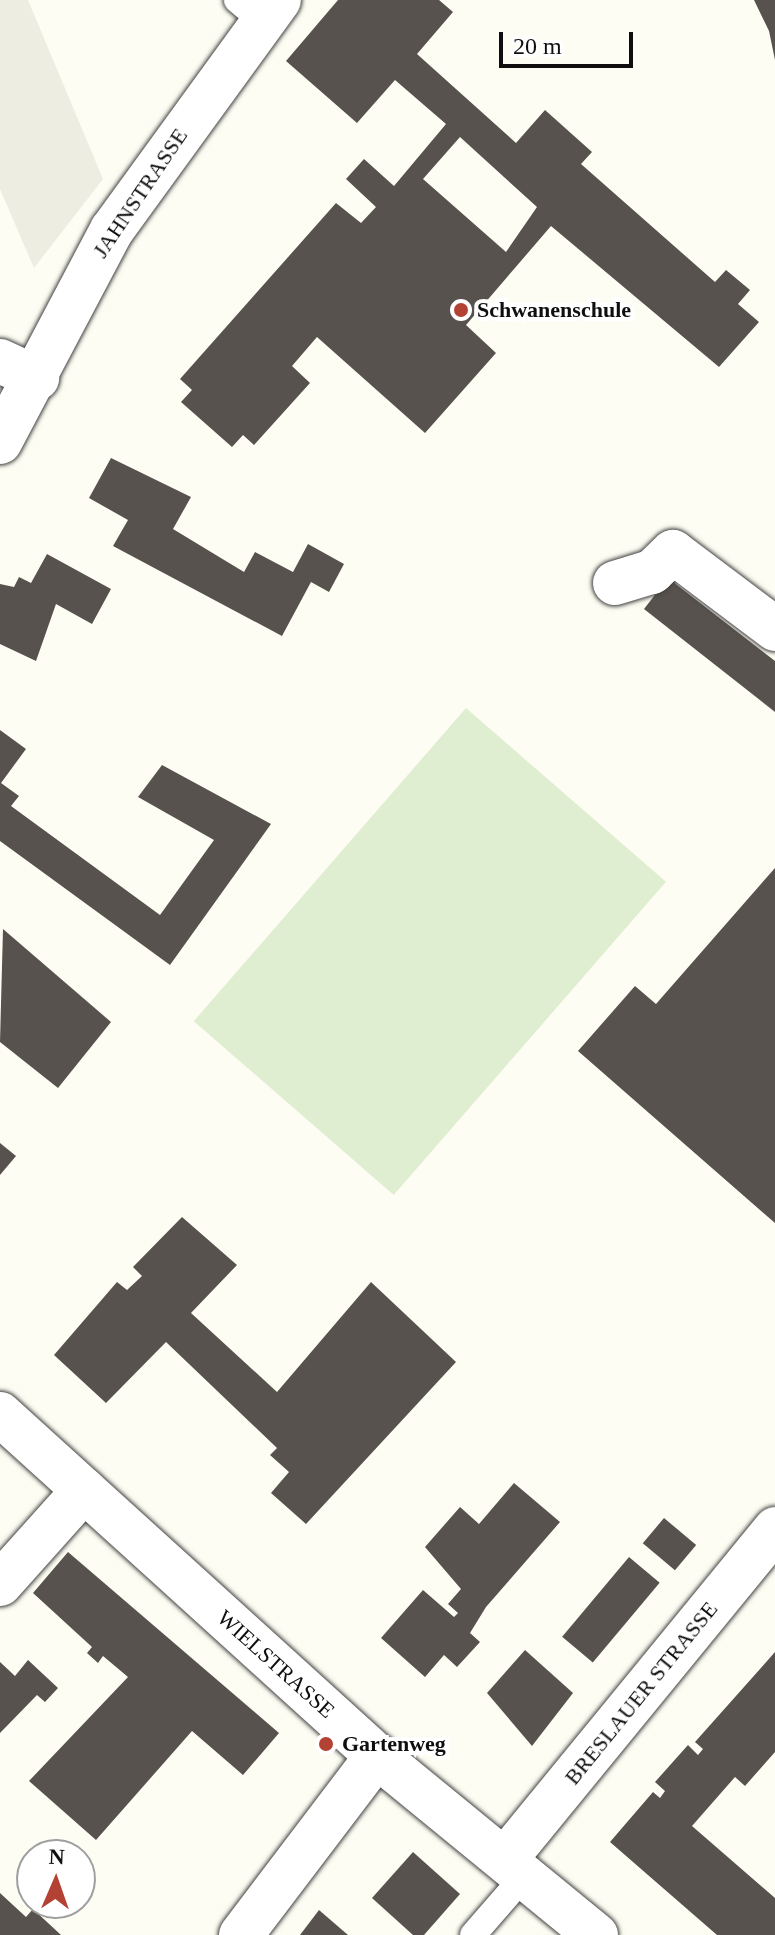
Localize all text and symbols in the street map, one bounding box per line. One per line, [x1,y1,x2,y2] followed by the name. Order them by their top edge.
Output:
[503,16,637,66] scale bar
[513,33,562,59] text: 20 m
[87,123,193,263] street label: JAHNSTRASSE
[477,297,631,323] place label: Schwanenschule
[452,301,470,319] marker: Schwanenschule
[559,1596,723,1790] street label: BRESLAUER STRASSE
[212,1604,340,1724] street label: WIELSTRASSE
[342,1731,446,1757] place label: Gartenweg
[317,1735,335,1753] marker: Gartenweg
[16,1839,96,1919] north arrow
[48,1844,65,1869] text: N

